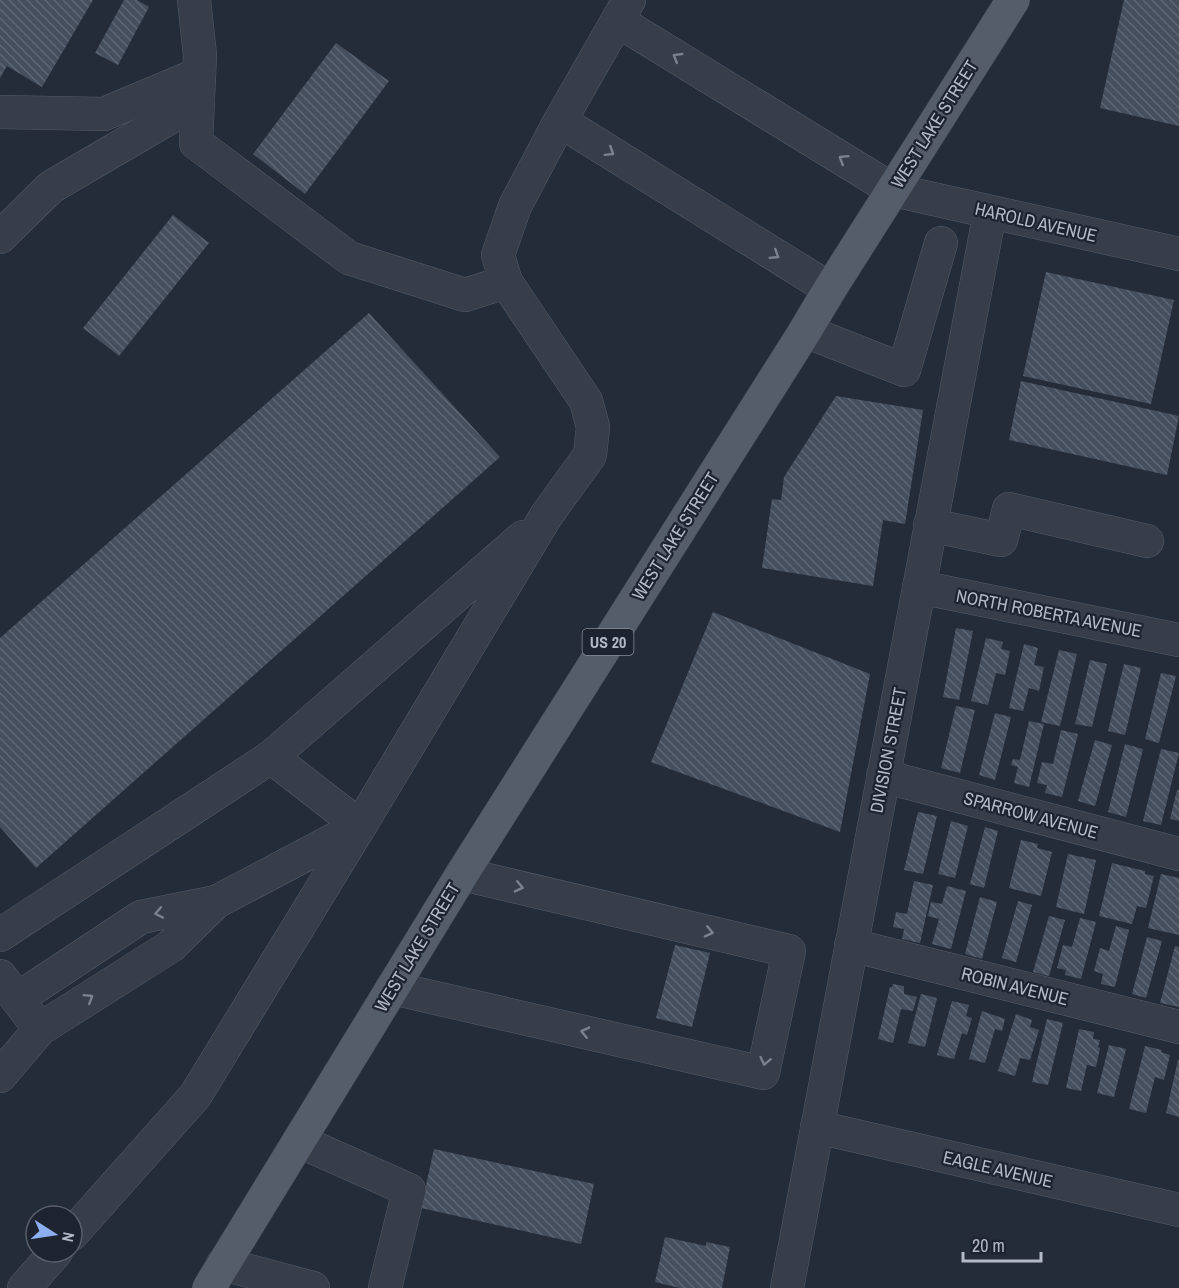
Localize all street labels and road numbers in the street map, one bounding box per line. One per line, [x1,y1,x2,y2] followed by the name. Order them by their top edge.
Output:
[885,55,983,193] street label: WEST LAKE STREET
[973,196,1099,248] street label: HAROLD AVENUE
[626,467,724,605] street label: WEST LAKE STREET
[954,583,1144,643] street label: NORTH ROBERTA AVENUE
[582,629,634,655] road number: US 20
[864,685,912,815] street label: DIVISION STREET
[961,785,1101,845] street label: SPARROW AVENUE
[369,878,465,1016] street label: WEST LAKE STREET
[959,961,1071,1011] street label: ROBIN AVENUE
[941,1144,1055,1194] street label: EAGLE AVENUE

